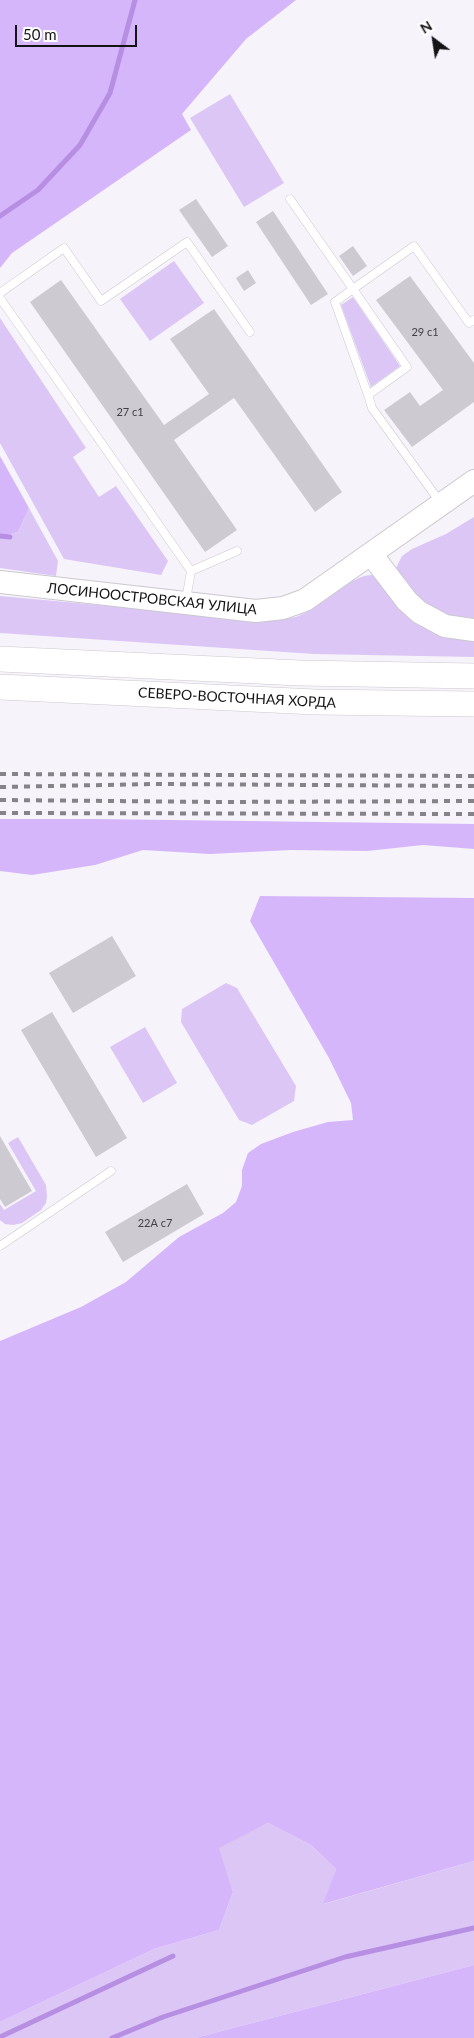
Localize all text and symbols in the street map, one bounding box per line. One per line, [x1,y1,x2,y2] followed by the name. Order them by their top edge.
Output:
[18,15,140,47] scale bar
[409,15,459,65] north arrow
[417,17,435,37] text: N
[23,25,57,43] text: 50 m
[411,325,439,339] house number: 29 с1
[116,405,144,419] house number: 27 с1
[46,580,258,618] street label: ЛОСИНООСТРОВСКАЯ УЛИЦА
[138,684,336,712] street label: СЕВЕРО-ВОСТОЧНАЯ ХОРДА
[138,1216,172,1230] house number: 22А с7

